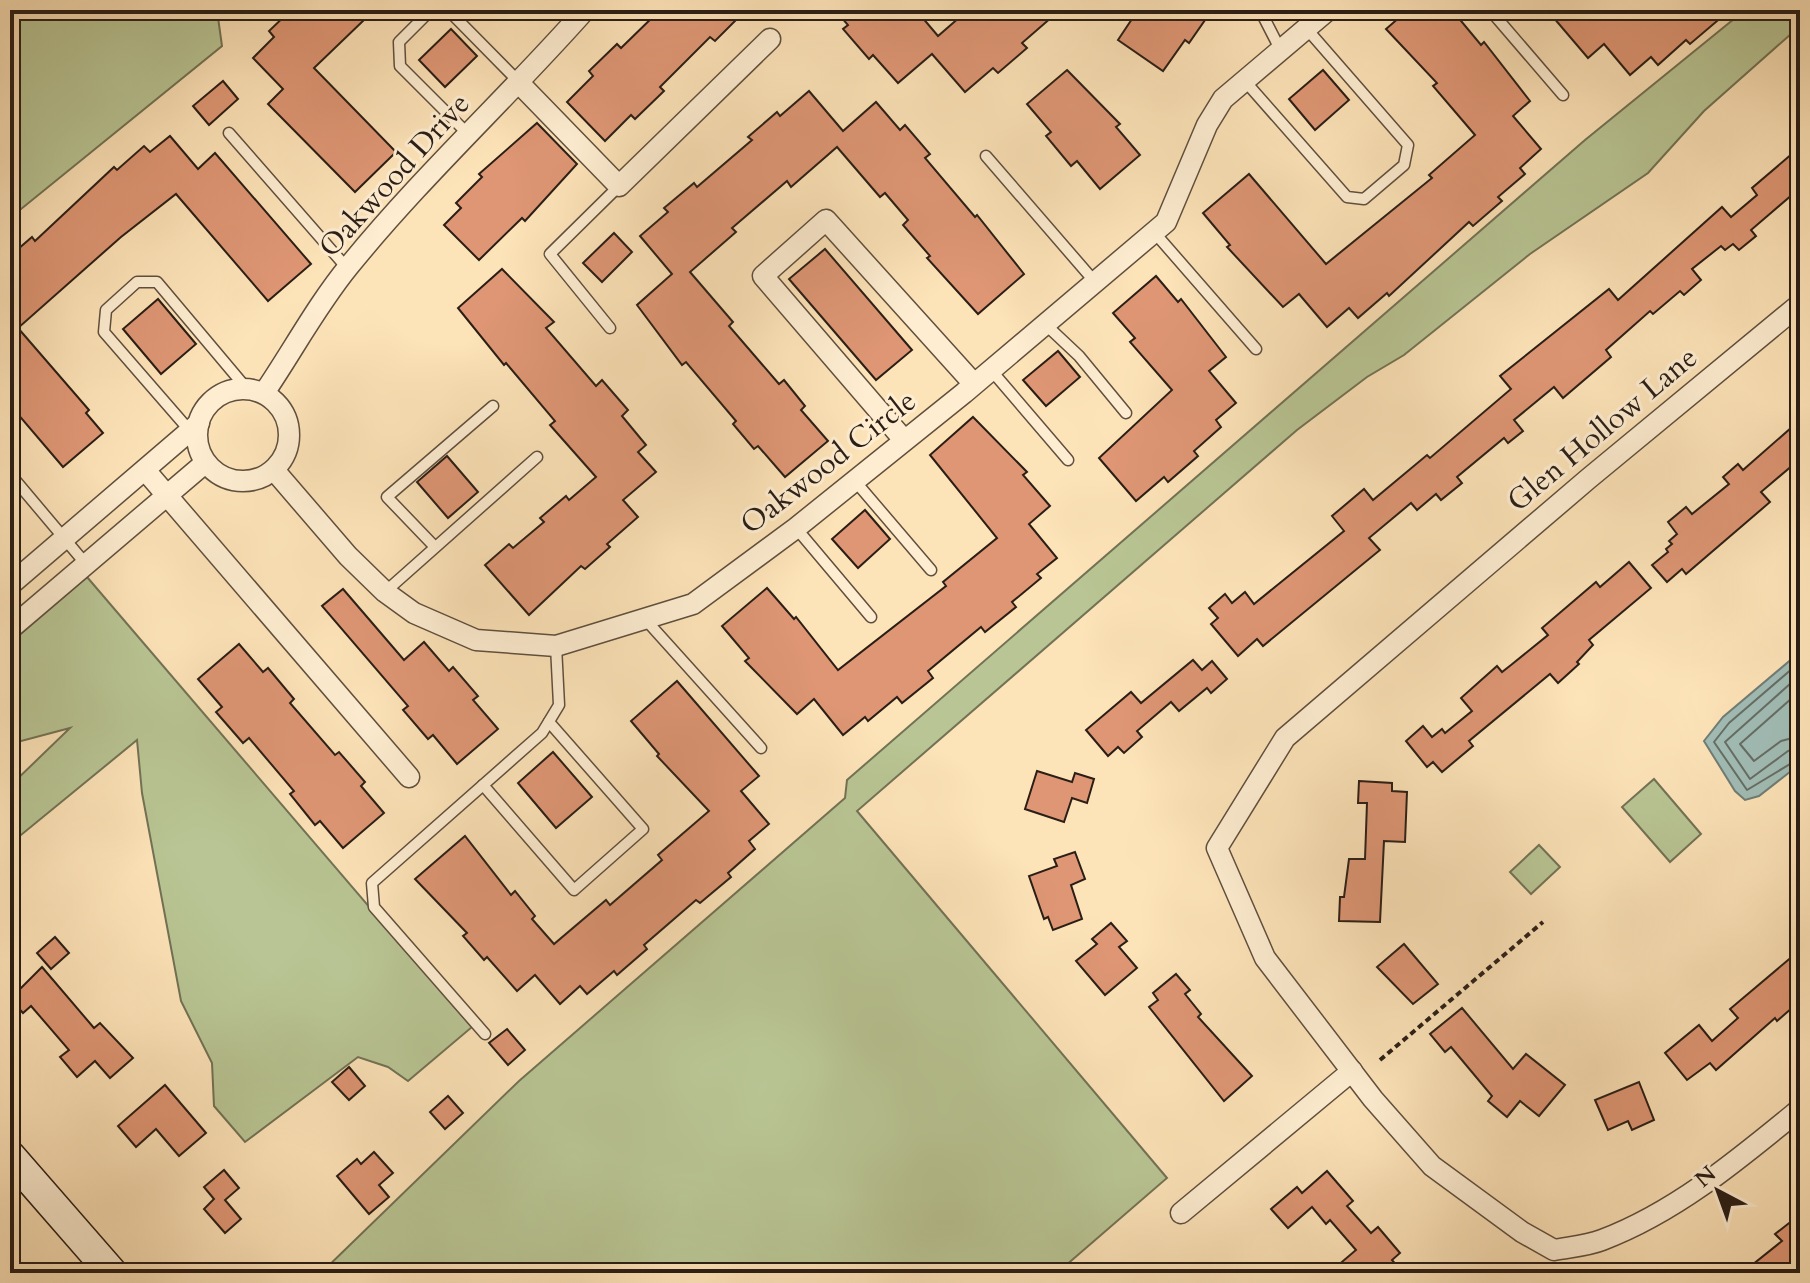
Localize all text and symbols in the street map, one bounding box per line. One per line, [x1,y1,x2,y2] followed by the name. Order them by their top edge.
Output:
[310,84,479,266] street label: Oakwood Drive
[1498,338,1706,521] street label: Glen Hollow Lane
[732,381,925,544] street label: Oakwood Circle
[1678,1151,1758,1231] north arrow
[1688,1159,1723,1194] text: N

